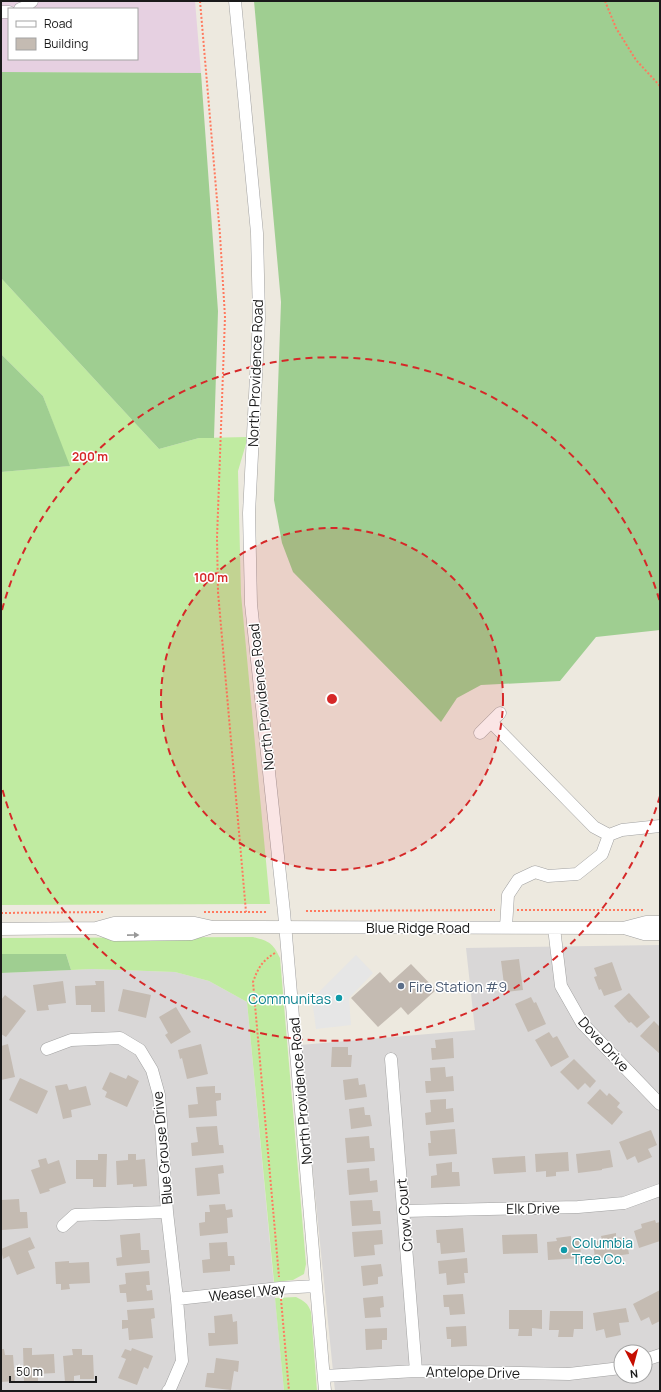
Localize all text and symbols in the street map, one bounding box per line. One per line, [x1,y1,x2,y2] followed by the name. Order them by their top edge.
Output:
[8,8,138,60] legend
[44,15,72,32] text: Road
[44,35,88,52] text: Building
[243,299,267,447] street label: North Providence Road
[72,448,108,465] text: 200 m
[194,569,228,586] text: 100 m
[244,623,278,771] street label: North Providence Road
[325,692,339,706] centre of rings
[366,918,470,937] street label: Blue Ridge Road
[127,932,140,938] one-way arrow
[409,977,507,996] place label: Fire Station #9
[396,981,406,991] marker: Fire Station #9
[248,989,331,1008] place label: Communitas
[334,993,344,1003] marker: Communitas
[574,1012,634,1076] street label: Dove Drive
[284,1017,316,1165] street label: North Providence Road
[148,1091,176,1205] street label: Blue Grouse Drive
[391,1177,417,1253] street label: Crow Court
[506,1198,560,1218] street label: Elk Drive
[572,1233,633,1268] place label: Columbia Tree Co.
[559,1245,569,1255] marker: Columbia Tree Co.
[208,1278,287,1305] street label: Weasel Way
[613,1344,653,1384] north arrow
[10,1358,96,1384] scale bar
[426,1362,520,1382] street label: Antelope Drive
[16,1363,43,1380] text: 50 m
[629,1367,639,1382] text: N

